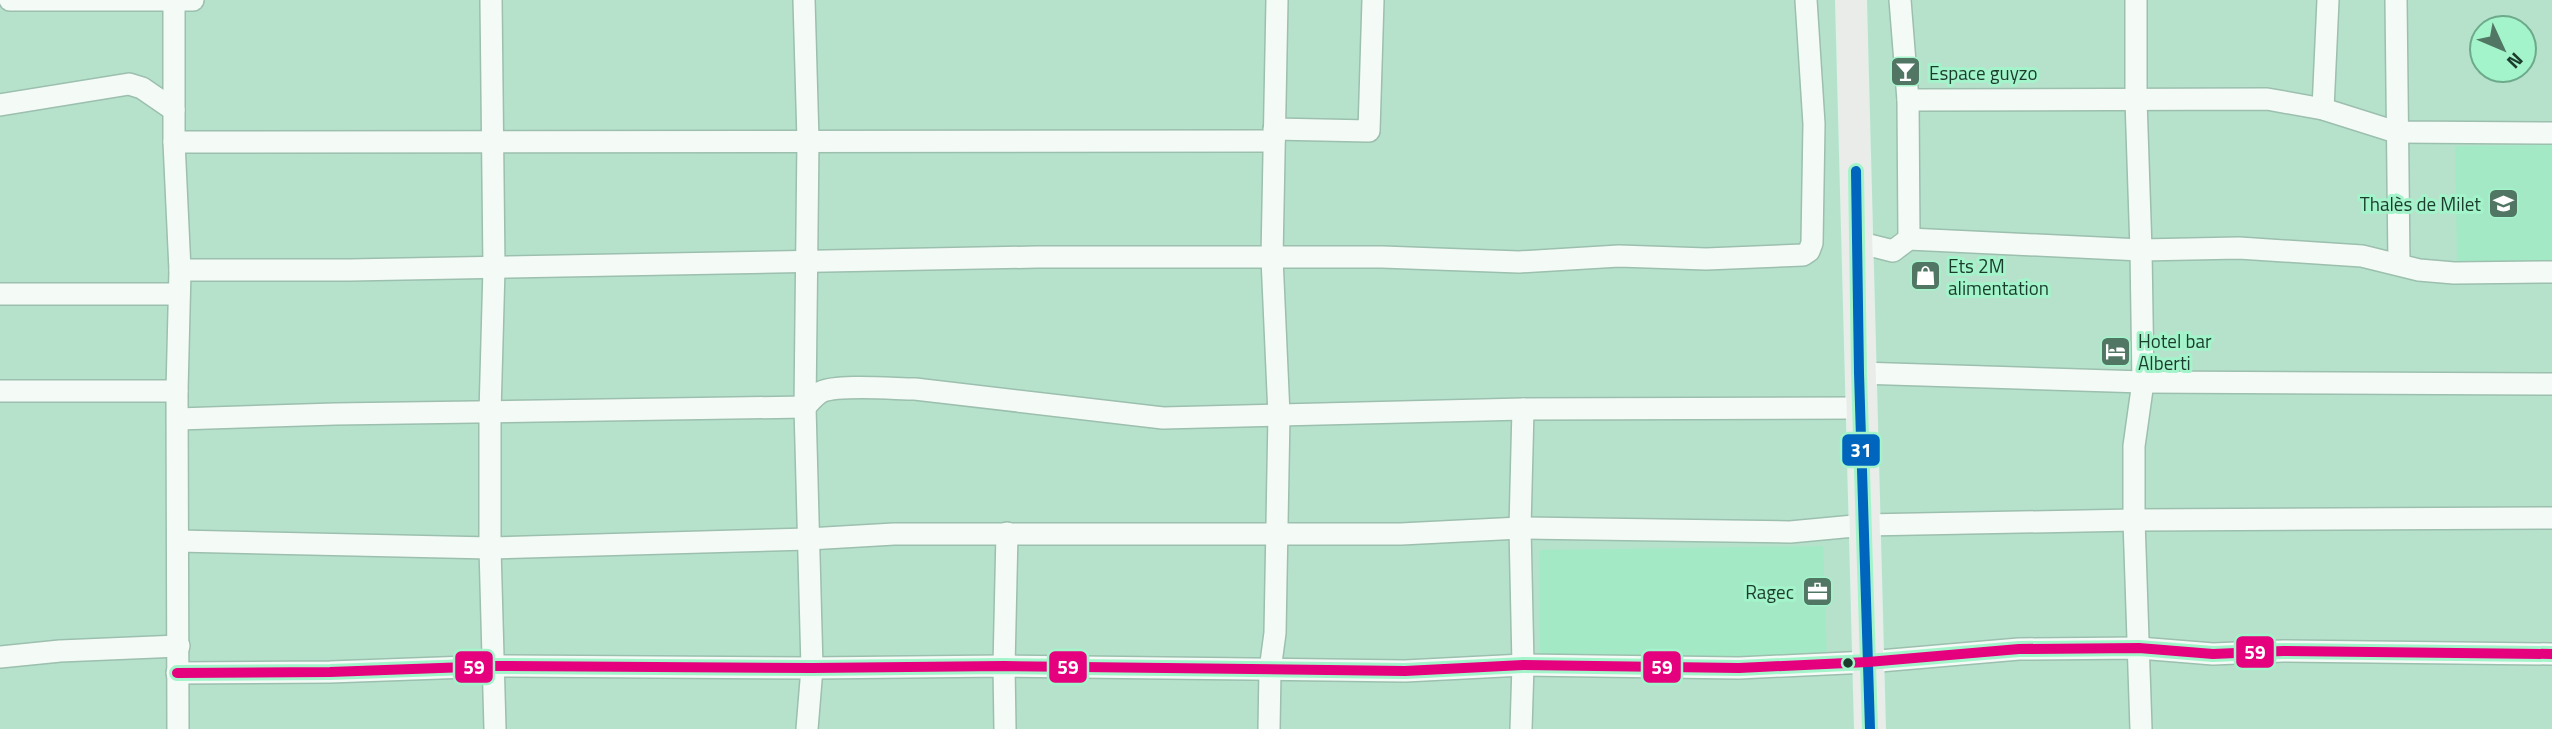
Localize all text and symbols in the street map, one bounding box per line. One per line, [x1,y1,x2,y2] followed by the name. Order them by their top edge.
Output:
[2468,14,2538,84] north arrow
[2501,46,2531,76] text: N
[1889,55,1923,89] bar icon: Espace guyzo
[1929,58,2037,87] place label: Espace guyzo
[2487,186,2521,220] school or university icon: Thalès de Milet
[2360,189,2481,218] place label: Thalès de Milet
[1948,251,2049,302] place label: Ets 2M alimentation
[1908,259,1942,293] shop icon: Ets 2M alimentation
[2138,326,2212,377] place label: Hotel bar Alberti
[2098,334,2132,368] hotel icon: Hotel bar Alberti
[1841,433,1881,467] line badge: 31
[1850,435,1872,464] text: 31
[1800,574,1834,608] office icon: Ragec
[1745,577,1794,606] place label: Ragec
[2235,635,2275,669] line badge: 59
[2244,637,2266,666] text: 59
[454,650,494,684] line badge: 59
[1048,650,1088,684] line badge: 59
[1642,650,1682,684] line badge: 59
[463,652,485,681] text: 59
[1057,652,1079,681] text: 59
[1651,652,1673,681] text: 59
[1841,656,1855,670] unlabelled marker

